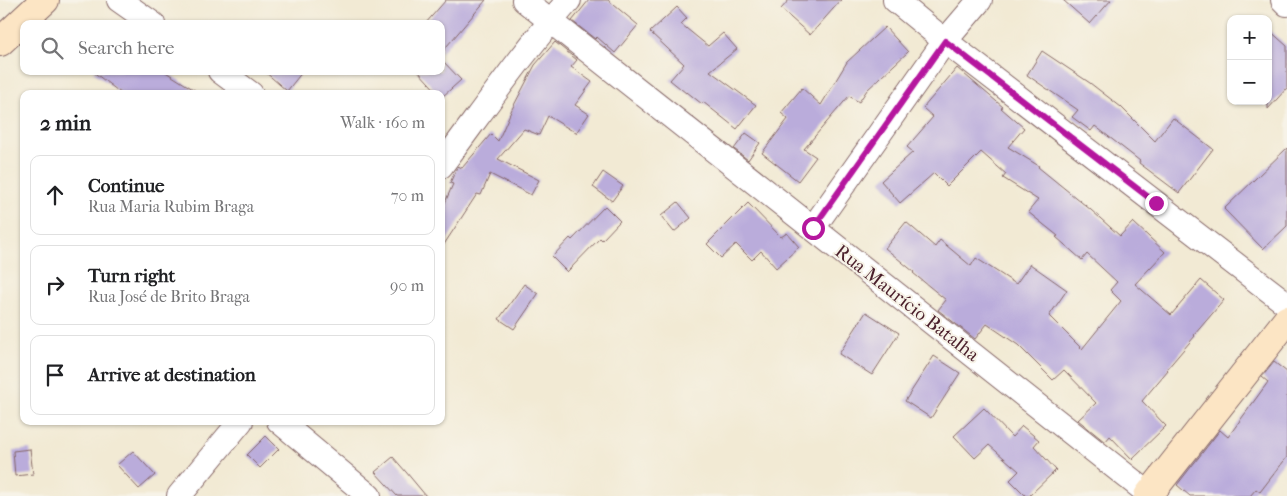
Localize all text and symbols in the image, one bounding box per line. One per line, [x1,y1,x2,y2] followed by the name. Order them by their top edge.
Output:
[1227,15,1272,105] map controls
[1227,15,1272,60] button: +
[20,20,445,75] search box
[38,34,66,62] icon: search
[78,37,174,59] text: Search here
[1227,60,1272,105] button: −
[40,111,91,135] text: 2 min
[340,113,425,132] text: Walk · 160 m
[88,175,164,197] text: Continue
[41,181,69,209] icon: ahead
[391,186,424,205] text: 70 m
[1145,192,1168,215] route end
[88,197,254,216] text: Rua Maria Rubim Braga
[802,217,825,240] route start
[831,240,983,366] street label: Rua Maurício Batalha
[88,265,175,287] text: Turn right
[41,271,69,299] icon: right
[390,276,424,295] text: 90 m
[88,287,250,306] text: Rua José de Brito Braga
[41,361,69,389] icon: arrive
[88,364,256,386] text: Arrive at destination

